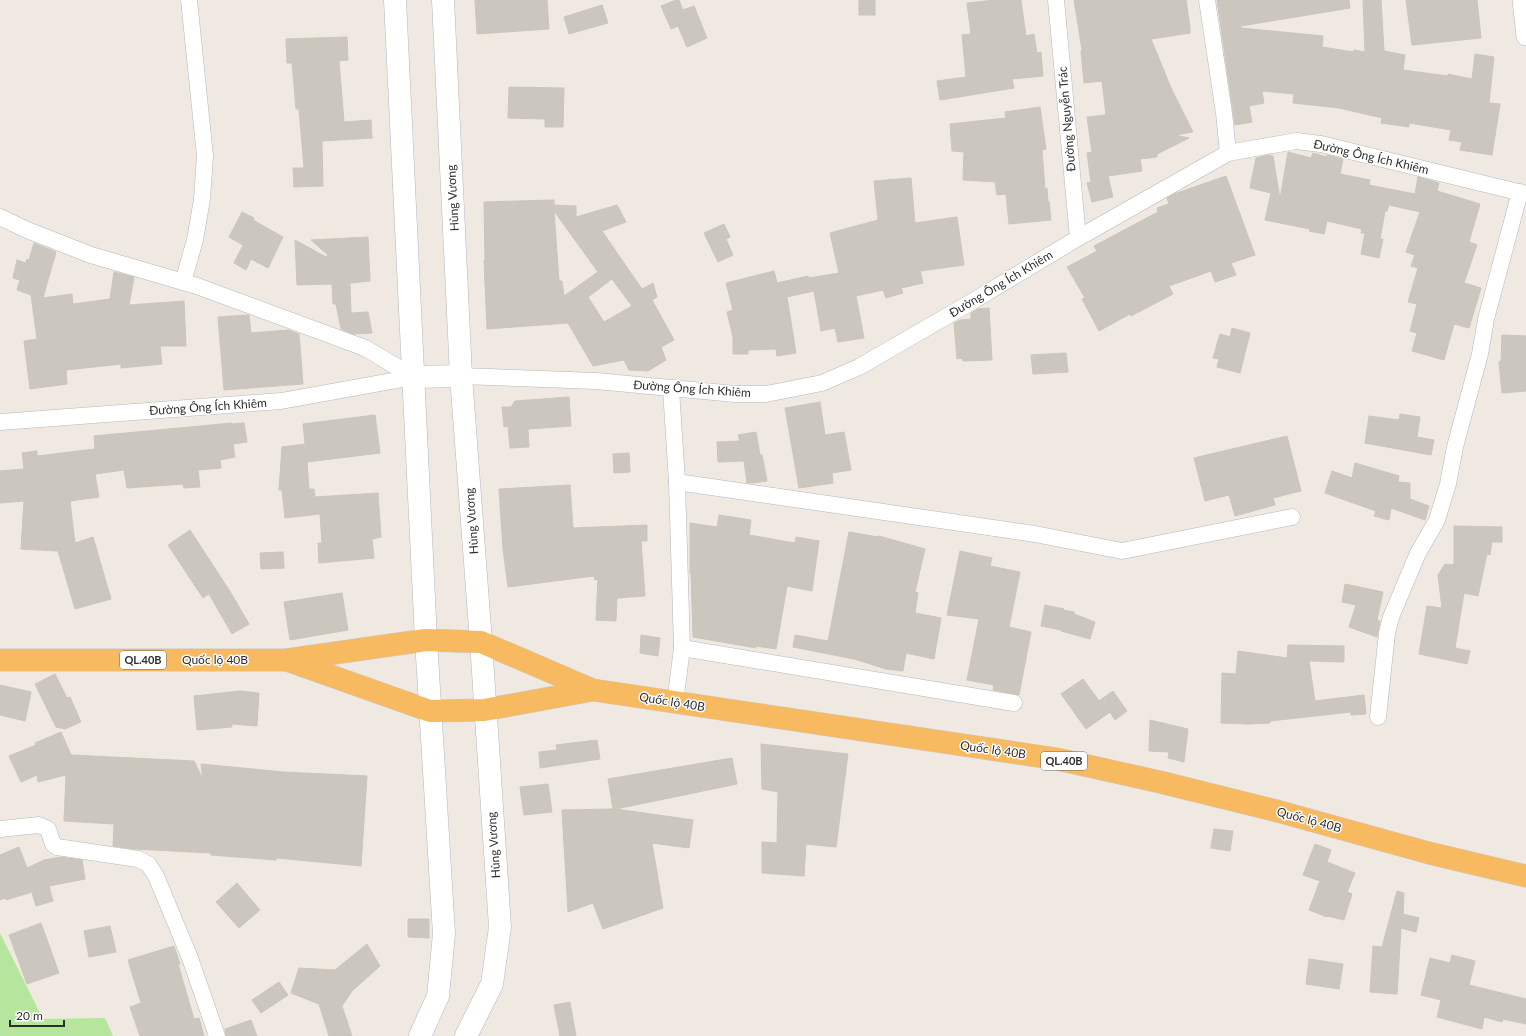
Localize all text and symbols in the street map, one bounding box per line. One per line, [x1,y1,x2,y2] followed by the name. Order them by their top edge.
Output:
[1054,66,1079,172] street label: Đường Nguyễn Trác
[1312,136,1430,177] street label: Đường Ông Ích Khiêm
[443,164,462,232] street label: Hùng Vương
[946,247,1055,320] street label: Đường Ông Ích Khiêm
[633,377,752,400] street label: Đường Ông Ích Khiêm
[149,395,267,418] street label: Đường Ông Ích Khiêm
[462,487,481,555] street label: Hùng Vương
[120,651,166,669] road number: QL.40B
[182,652,248,667] street label: Quốc lộ 40B
[638,689,706,714] street label: Quốc lộ 40B
[959,737,1027,762] street label: Quốc lộ 40B
[1041,752,1087,770] road number: QL.40B
[1275,804,1343,835] street label: Quốc lộ 40B
[484,811,503,879] street label: Hùng Vương
[10,1002,64,1028] scale bar
[16,1008,43,1023] text: 20 m

